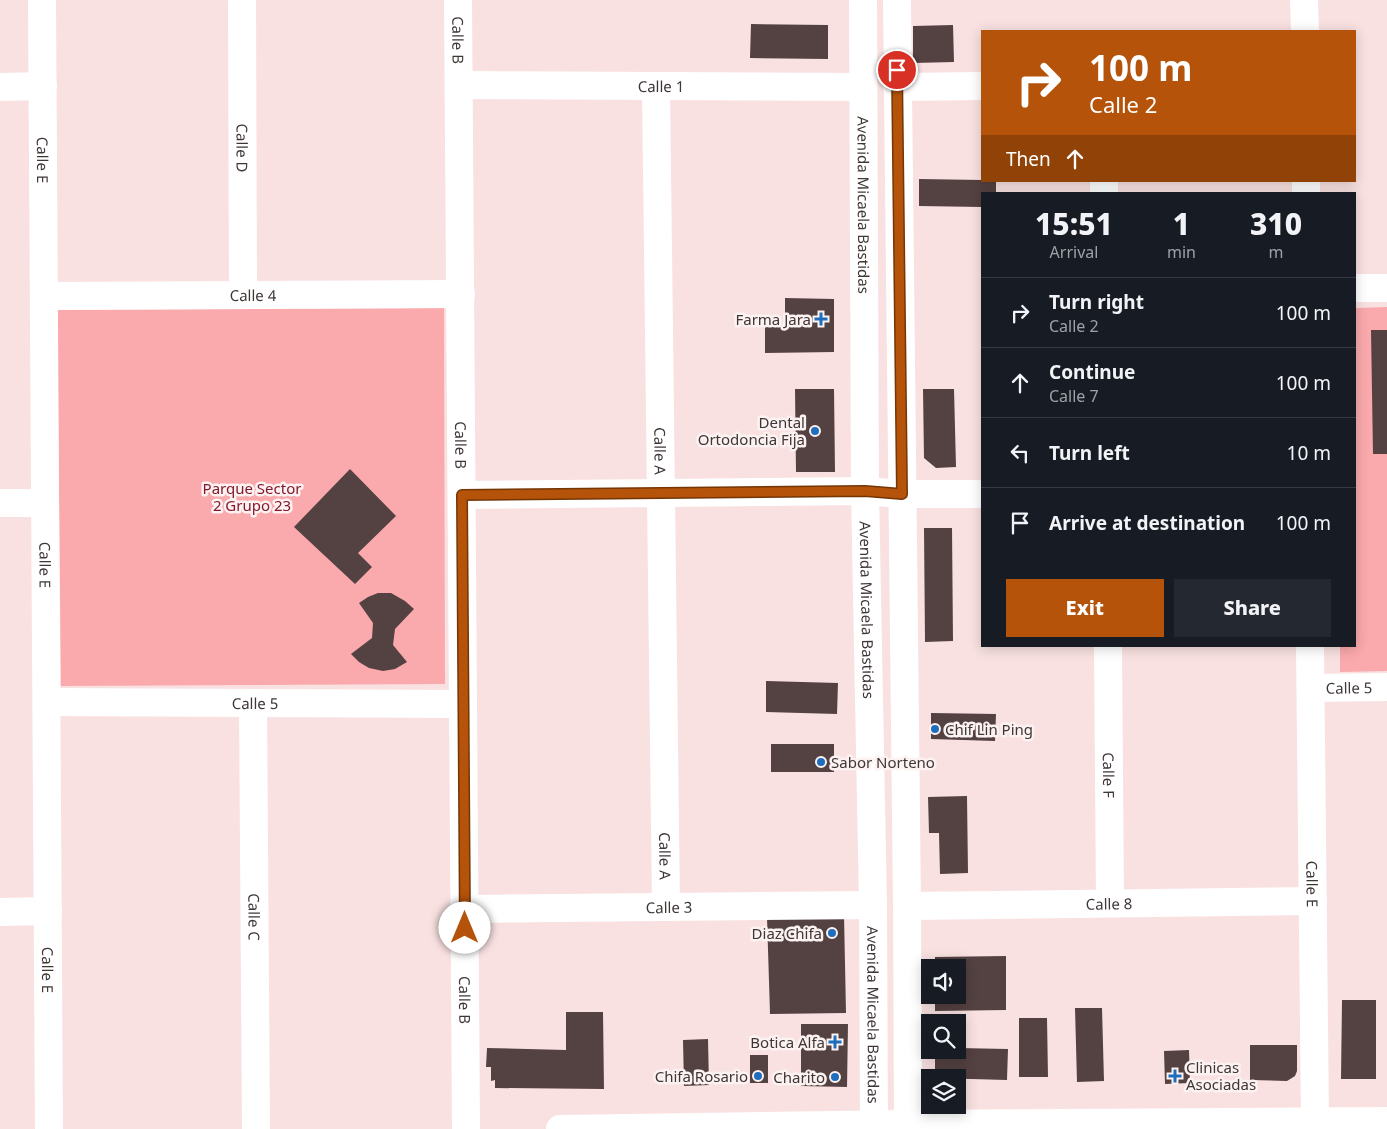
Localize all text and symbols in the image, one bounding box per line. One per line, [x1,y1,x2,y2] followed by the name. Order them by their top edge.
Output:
[448,16,468,64] street label: Calle B
[1089,44,1192,91] text: 100 m
[876,49,918,91] pin
[1006,50,1071,115] icon: right
[883,56,911,84] icon: arrive
[638,76,684,96] street label: Calle 1
[1089,89,1157,119] text: Calle 2
[853,116,874,294] street label: Avenida Micaela Bastidas
[232,123,253,173] street label: Calle D
[33,137,53,183] street label: Calle E
[1061,145,1089,173] icon: ahead
[1006,146,1051,172] text: Then
[1035,203,1113,244] text: 15:51
[1173,203,1190,244] text: 1
[1250,203,1302,244] text: 310
[1050,241,1098,263] text: Arrival
[1167,241,1196,263] text: min
[1268,241,1283,263] text: m
[230,285,277,305] street label: Calle 4
[1049,289,1144,315] text: Turn right
[1006,299,1034,327] icon: right
[1276,300,1331,326] text: 100 m
[735,309,811,329] place label: Farma Jara
[815,313,827,325] marker: Farma Jara
[1049,315,1099,337] text: Calle 2
[1049,359,1135,385] text: Continue
[1006,369,1034,397] icon: ahead
[1276,370,1331,396] text: 100 m
[1049,385,1099,407] text: Calle 7
[698,412,805,449] place label: Dental Ortodoncia Fija
[451,421,471,469] street label: Calle B
[809,425,821,437] marker: Dental Ortodoncia Fija
[650,427,671,475] street label: Calle A
[1006,439,1034,467] icon: left
[1049,440,1130,466] text: Turn left
[1287,440,1331,466] text: 10 m
[203,478,301,515] park label: Parque Sector 2 Grupo 23
[1006,509,1034,537] icon: arrive
[1049,510,1245,536] text: Arrive at destination
[1276,510,1331,536] text: 100 m
[856,521,879,699] street label: Avenida Micaela Bastidas
[35,542,56,588] street label: Calle E
[1006,579,1164,637] button: Exit
[1174,579,1331,637] button: Share
[1326,677,1372,698] street label: Calle 5
[232,693,278,713] street label: Calle 5
[945,719,1033,739] place label: Chif Lin Ping
[929,723,941,735] marker: Chif Lin Ping
[831,752,935,772] place label: Sabor Norteno
[1099,752,1119,798] street label: Calle F
[815,756,827,768] marker: Sabor Norteno
[655,832,676,880] street label: Calle A
[1302,861,1323,907] street label: Calle E
[244,893,265,941] street label: Calle C
[1086,893,1132,914] street label: Calle 8
[646,897,692,917] street label: Calle 3
[438,901,490,953] position arrow
[752,923,822,943] place label: Diaz Chifa
[863,926,884,1104] street label: Avenida Micaela Bastidas
[826,927,838,939] marker: Diaz Chifa
[38,947,58,993] street label: Calle E
[921,959,966,1114] map controls
[921,959,966,1004] button: sound
[455,976,475,1024] street label: Calle B
[921,1014,966,1059] button: search
[750,1032,825,1052] place label: Botica Alfa
[829,1036,841,1048] marker: Botica Alfa
[1186,1057,1256,1094] place label: Clinicas Asociadas
[655,1066,748,1086] place label: Chifa Rosario
[773,1067,825,1087] place label: Charito
[921,1069,966,1114] button: layers
[1168,1069,1182,1083] marker: Clinicas Asociadas
[752,1070,764,1082] marker: Chifa Rosario
[829,1071,841,1083] marker: Charito

